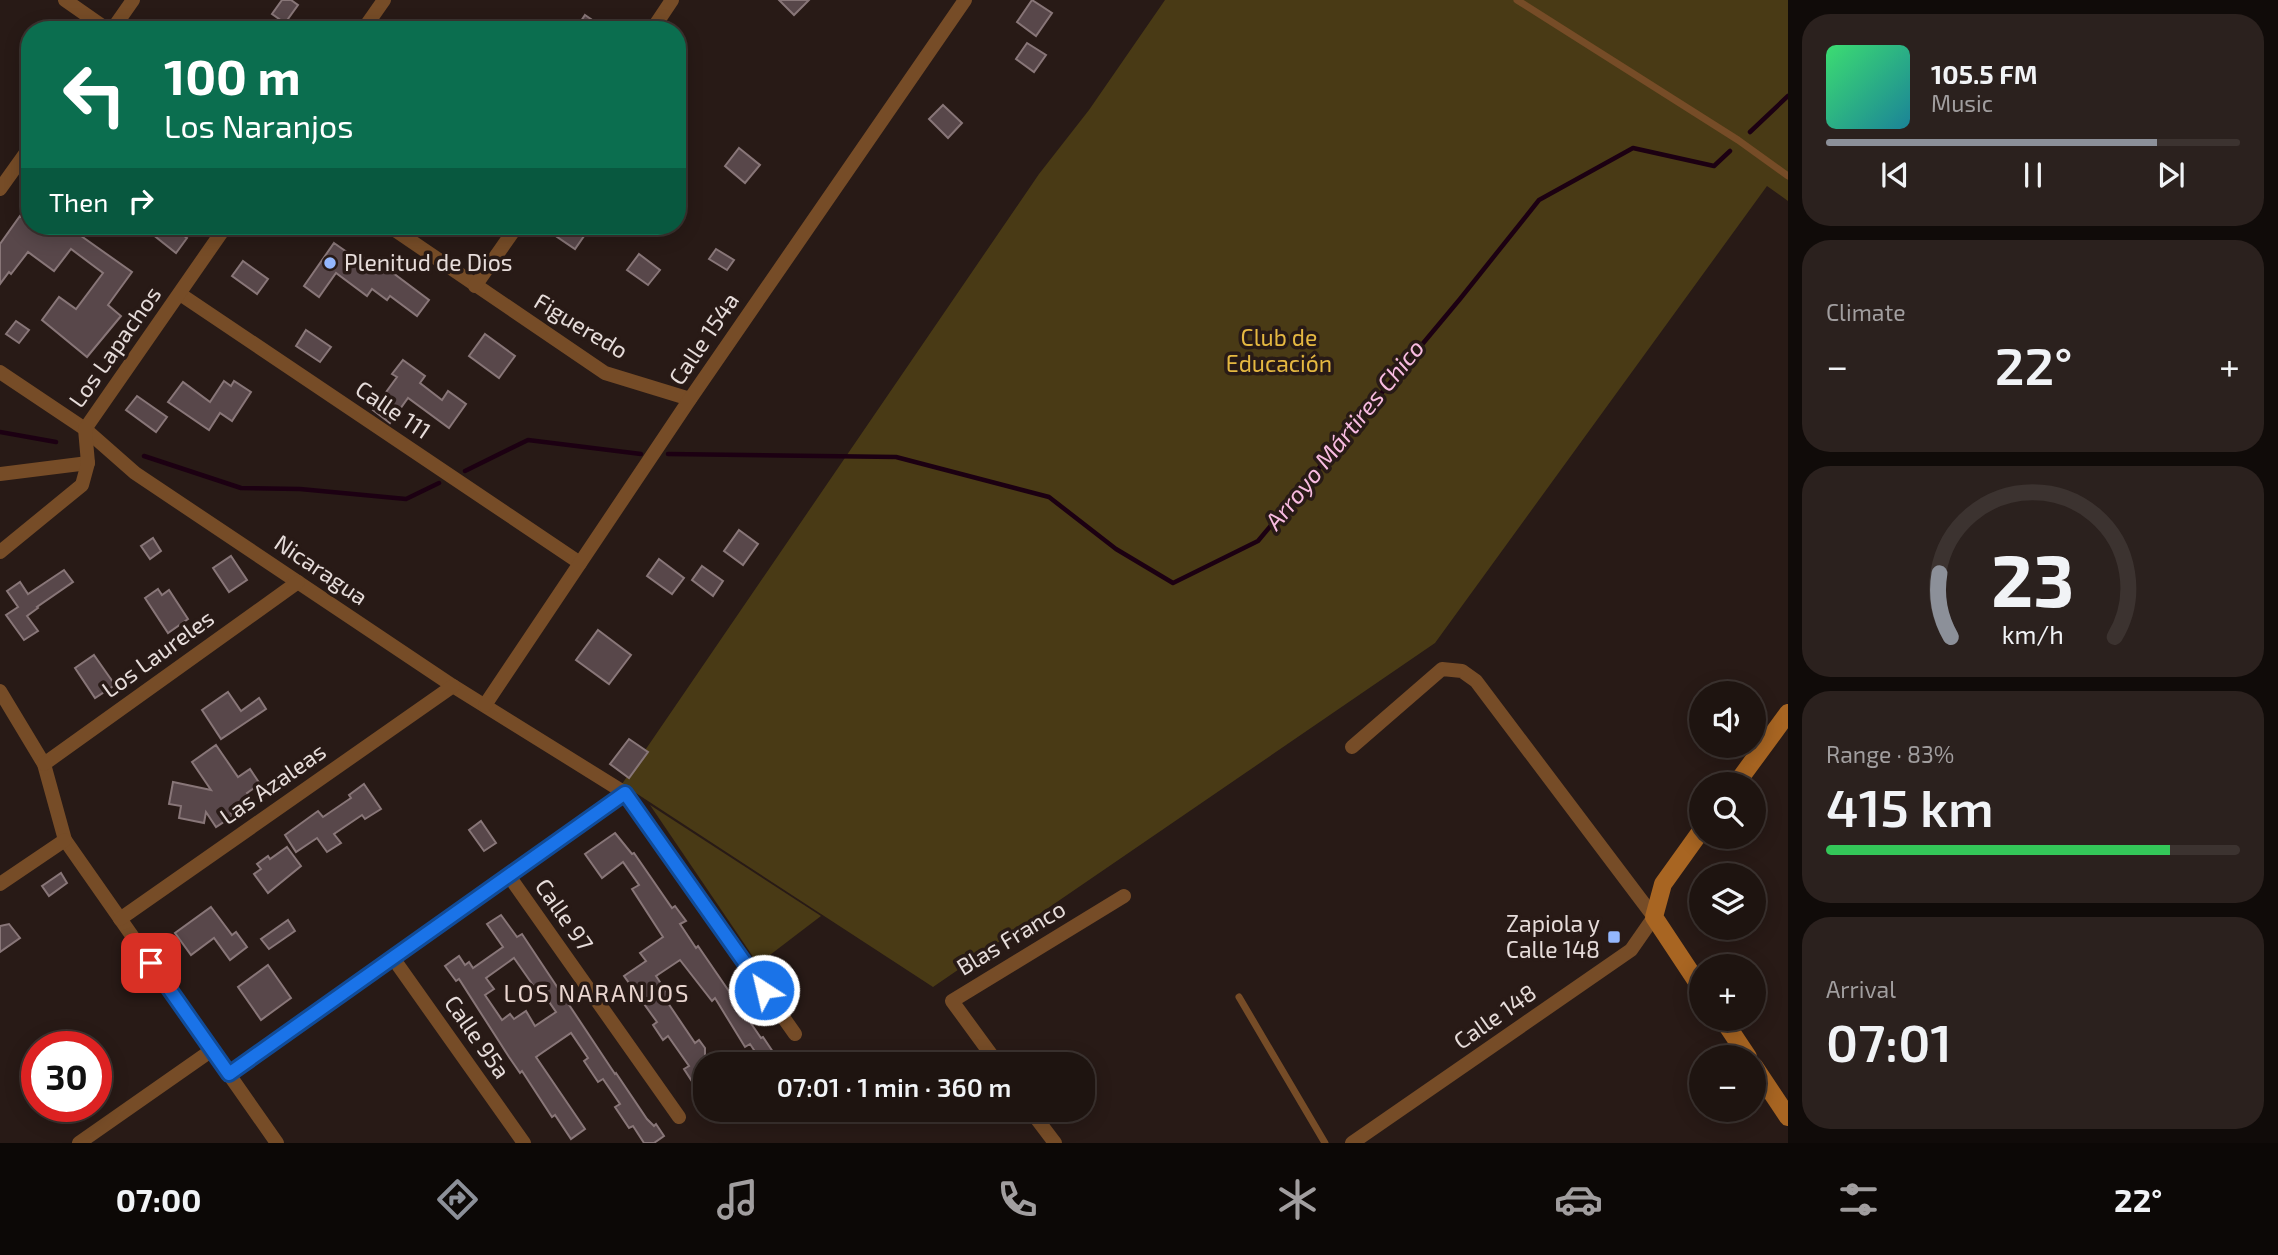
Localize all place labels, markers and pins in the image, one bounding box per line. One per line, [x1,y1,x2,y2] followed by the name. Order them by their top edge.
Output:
[344,248,512,276] place label: Plenitud de Dios
[322,255,338,271] marker: Plenitud de Dios
[1506,909,1600,963] place label: Zapiola y Calle 148
[1606,929,1622,945] marker: Zapiola y Calle 148
[121,933,181,993] pin

